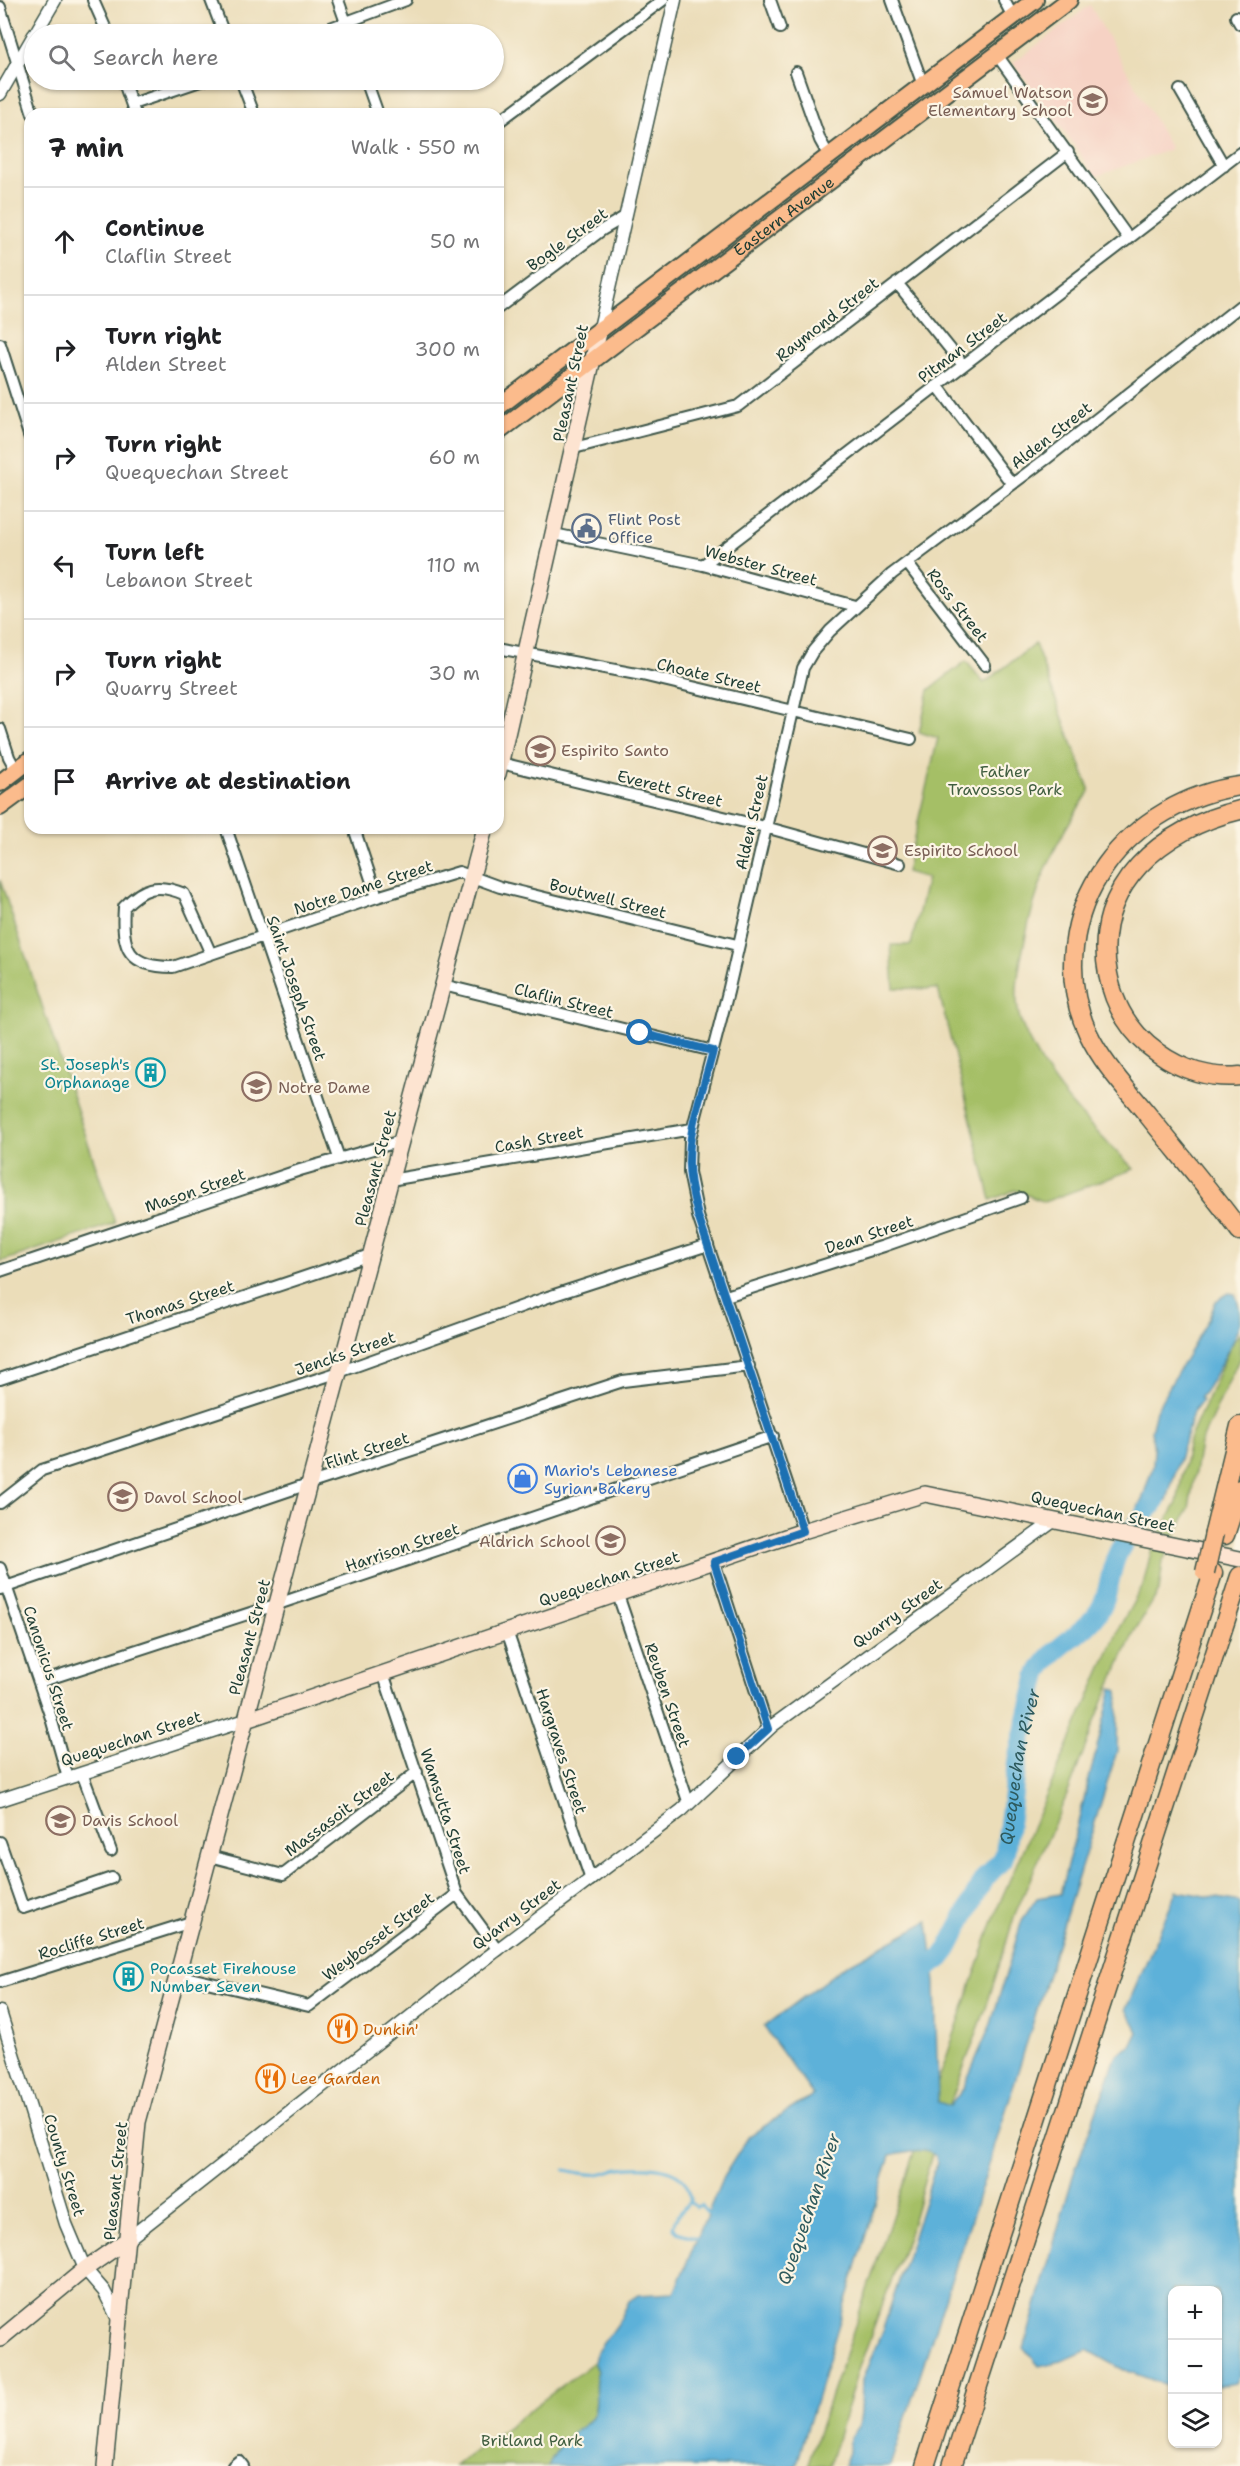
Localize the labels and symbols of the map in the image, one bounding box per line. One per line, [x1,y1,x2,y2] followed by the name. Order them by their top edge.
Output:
[928,82,1072,121] place label: Samuel Watson Elementary School
[1077,85,1109,117] school or university icon: Samuel Watson Elementary School
[729,171,838,261] street label: Eastern Avenue
[523,203,612,276] street label: Bogle Street
[771,273,883,366] street label: Raymond Street
[914,307,1011,388] street label: Pitman Street
[548,322,593,444] street label: Pleasant Street
[1006,397,1096,474] street label: Alden Street
[608,509,681,548] place label: Flint Post Office
[571,512,603,544] public building icon: Flint Post Office
[702,540,820,591] street label: Webster Street
[922,564,993,646] street label: Ross Street
[655,653,763,698] street label: Choate Street
[524,734,556,766] school or university icon: Espirito Santo
[561,740,669,761] place label: Espirito Santo
[948,761,1062,800] park label: Father Travossos Park
[615,765,725,812] street label: Everett Street
[730,772,773,872] street label: Alden Street
[867,834,899,866] school or university icon: Espirito School
[904,840,1018,861] place label: Espirito School
[291,855,435,920] street label: Notre Dame Street
[547,874,669,923] street label: Boutwell Street
[262,913,331,1063] street label: Saint Joseph Street
[512,978,616,1023] street label: Claflin Street
[626,1019,652,1045] route start
[40,1054,130,1093] place label: St. Joseph's Orphanage
[135,1057,167,1089] building icon: St. Joseph's Orphanage
[241,1071,273,1103] school or university icon: Notre Dame
[278,1077,371,1098] place label: Notre Dame
[350,1108,401,1229] street label: Pleasant Street
[493,1121,585,1158] street label: Cash Street
[142,1163,248,1217] street label: Mason Street
[822,1210,916,1259] street label: Dean Street
[123,1275,237,1330] street label: Thomas Street
[292,1326,398,1381] street label: Jencks Street
[323,1427,412,1474] street label: Flint Street
[544,1460,678,1499] place label: Mario's Lebanese Syrian Bakery
[507,1463,539,1495] shop icon: Mario's Lebanese Syrian Bakery
[107,1481,139,1513] school or university icon: Davol School
[1029,1486,1177,1537] street label: Quequechan Street
[144,1487,242,1508] place label: Davol School
[342,1518,462,1577] street label: Harrison Street
[595,1525,627,1557] school or university icon: Aldrich School
[479,1531,590,1552] place label: Aldrich School
[536,1546,682,1611] street label: Quequechan Street
[848,1574,946,1653] street label: Quarry Street
[224,1577,275,1698] street label: Pleasant Street
[18,1603,79,1733] street label: Canonicus Street
[640,1640,695,1750] street label: Reuben Street
[531,1686,592,1817] street label: Hargraves Street
[994,1686,1046,1847] water label: Quequechan River
[58,1706,204,1771] street label: Quequechan Street
[723,1743,749,1769] route end
[415,1746,476,1877] street label: Wamsutta Street
[280,1765,398,1861] street label: Massasoit Street
[45,1804,77,1836] school or university icon: Davis School
[82,1810,178,1831] place label: Davis School
[468,1874,565,1955] street label: Quarry Street
[318,1887,439,1986] street label: Weybosset Street
[36,1912,147,1965] street label: Rocliffe Street
[150,1958,297,1997] place label: Pocasset Firehouse Number Seven
[113,1961,145,1993] building icon: Pocasset Firehouse Number Seven
[326,2013,358,2045] restaurant icon: Dunkin'
[363,2019,419,2040] place label: Dunkin'
[254,2062,286,2094] restaurant icon: Lee Garden
[291,2068,380,2089] place label: Lee Garden
[39,2111,90,2219] street label: County Street
[99,2120,132,2242] street label: Pleasant Street
[772,2130,846,2288] water label: Quequechan River
[481,2430,583,2451] park label: Britland Park

